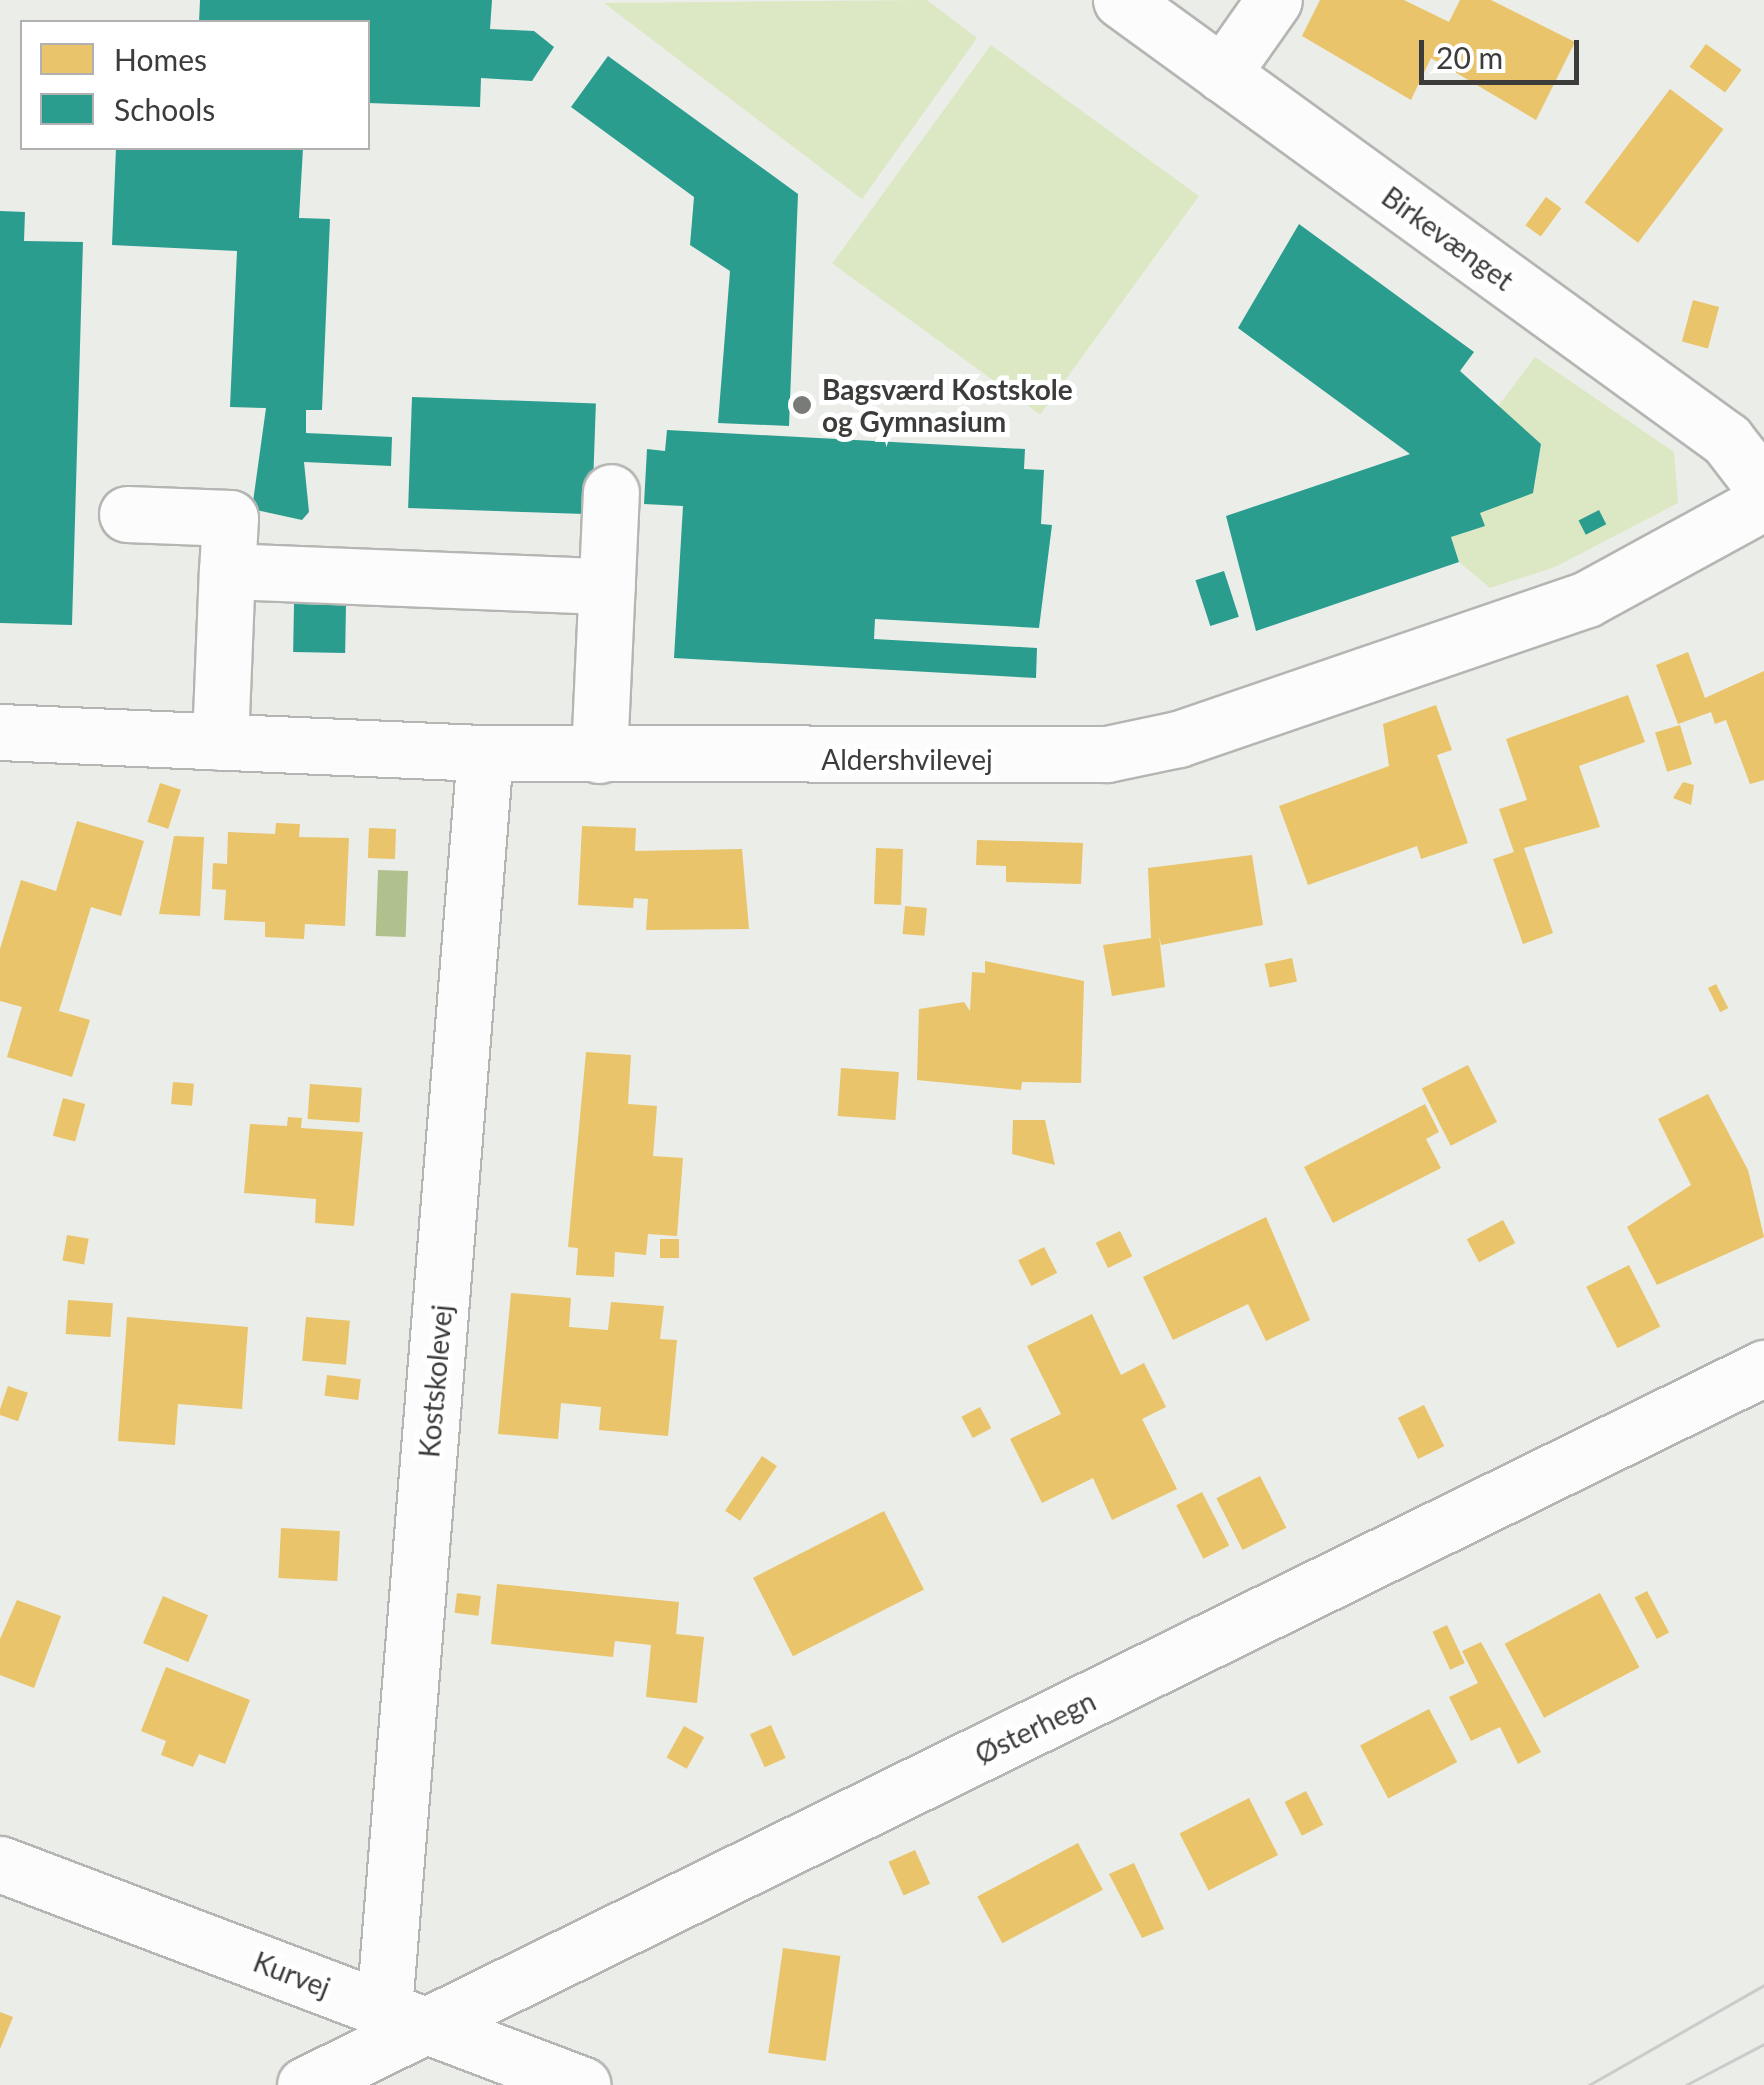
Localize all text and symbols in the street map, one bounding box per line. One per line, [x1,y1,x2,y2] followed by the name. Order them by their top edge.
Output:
[20,20,370,150] legend
[1424,20,1584,82] scale bar
[1436,39,1503,75] text: 20 m
[114,41,207,77] text: Homes
[114,91,215,127] text: Schools
[1376,179,1520,297] street label: Birkevænget
[822,372,1073,438] place label: Bagsværd Kostskole og Gymnasium
[791,394,813,416] marker: Bagsværd Kostskole og Gymnasium
[821,742,993,776] street label: Aldershvilevej
[412,1303,458,1459] street label: Kostskolevej
[969,1683,1101,1771] street label: Østerhegn
[249,1944,335,2004] street label: Kurvej

